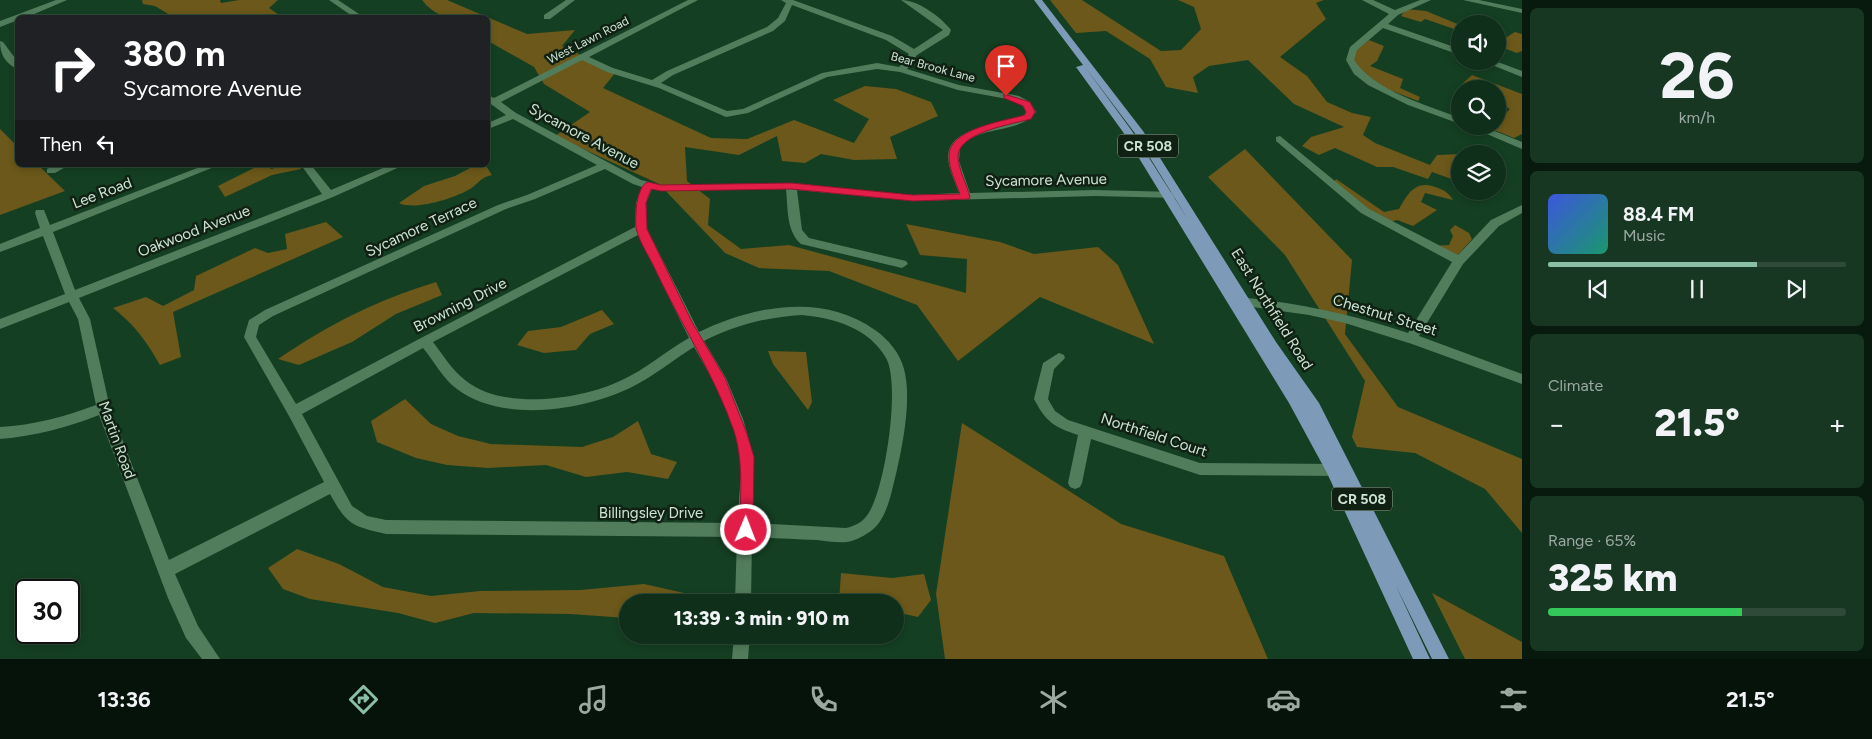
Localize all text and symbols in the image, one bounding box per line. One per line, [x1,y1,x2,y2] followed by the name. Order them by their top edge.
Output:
[545,13,631,67] street label: West Lawn Road
[1451,15,1506,200] map controls
[1451,15,1506,70] button: sound
[123,33,225,75] text: 380 m
[40,35,105,100] icon: right
[1659,36,1735,114] text: 26
[985,45,1027,96] pin
[889,49,977,85] street label: Bear Brook Lane
[992,52,1020,80] icon: arrive
[123,75,302,102] text: Sycamore Avenue
[1451,80,1506,135] button: search
[526,99,642,173] street label: Sycamore Avenue
[1679,108,1715,127] text: km/h
[92,130,120,158] icon: left
[40,133,82,156] text: Then
[1118,134,1178,158] road number: CR 508
[1451,145,1506,200] button: layers
[985,170,1107,190] street label: Sycamore Avenue
[70,173,134,213] street label: Lee Road
[362,193,480,261] street label: Sycamore Terrace
[135,201,253,261] street label: Oakwood Avenue
[1623,203,1694,226] text: 88.4 FM
[1623,226,1665,245] text: Music
[1227,245,1317,373] street label: East Northfield Road
[411,274,509,336] street label: Browning Drive
[1584,275,1612,303] icon: previous
[1683,275,1711,303] icon: pause
[1782,275,1810,303] icon: next
[1331,291,1440,340] street label: Chestnut Street
[1548,376,1603,395] text: Climate
[95,399,139,481] street label: Martin Road
[1654,400,1740,446] text: 21.5°
[1548,407,1565,441] text: −
[1829,407,1846,441] text: +
[1098,409,1210,461] street label: Northfield Court
[1332,488,1392,510] road number: CR 508
[719,503,771,555] position arrow
[599,504,703,522] street label: Billingsley Drive
[1548,531,1636,550] text: Range · 65%
[1548,555,1678,601] text: 325 km
[15,579,80,644] speed limit sign: 30
[674,607,849,630] text: 13:39 · 3 min · 910 m
[346,682,381,717] icon: directions
[576,682,611,717] icon: music
[806,682,841,717] icon: phone
[1036,682,1071,717] icon: climate
[1266,682,1301,717] icon: car
[1496,682,1531,717] icon: filters
[98,686,151,713] text: 13:36
[1726,686,1774,713] text: 21.5°

